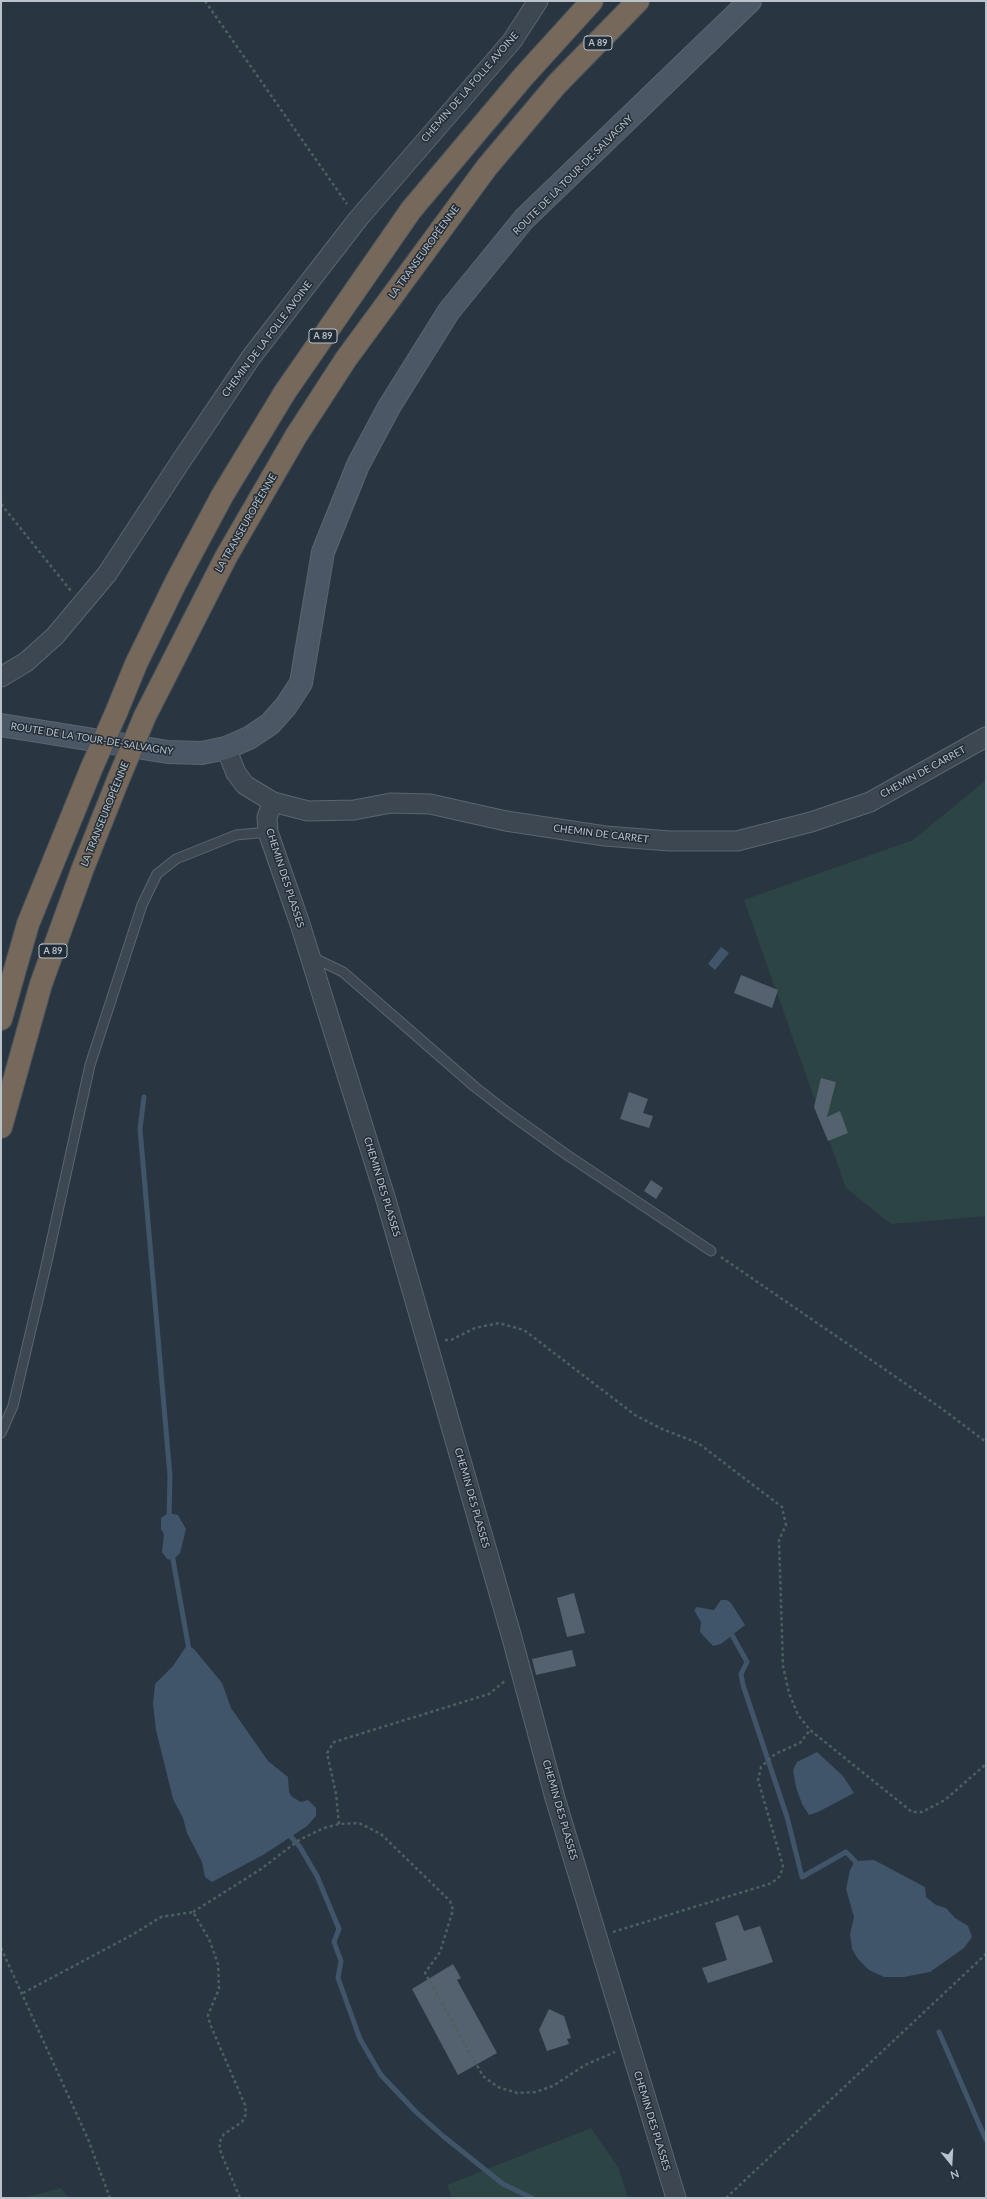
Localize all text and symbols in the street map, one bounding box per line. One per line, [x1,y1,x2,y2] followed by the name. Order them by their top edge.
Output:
[419,29,521,145] street label: CHEMIN DE LA FOLLE AVOINE
[584,36,612,50] road number: A 89
[511,113,635,237] street label: ROUTE DE LA TOUR-DE-SALVAGNY
[386,203,462,301] street label: LA TRANSEUROPÉENNE
[219,279,315,399] street label: CHEMIN DE LA FOLLE AVOINE
[309,329,337,343] road number: A 89
[213,471,279,575] street label: LA TRANSEUROPÉENNE
[10,720,174,758] street label: ROUTE DE LA TOUR-DE-SALVAGNY
[878,743,968,801] street label: CHEMIN DE CARRET
[78,760,132,868] street label: LA TRANSEUROPÉENNE
[553,822,649,846] street label: CHEMIN DE CARRET
[263,827,307,929] street label: CHEMIN DES PLASSES
[39,944,67,958] road number: A 89
[361,1136,403,1238] street label: CHEMIN DES PLASSES
[452,1447,492,1549] street label: CHEMIN DES PLASSES
[540,1759,580,1861] street label: CHEMIN DES PLASSES
[631,2070,673,2172] street label: CHEMIN DES PLASSES
[931,2143,971,2183] north arrow
[949,2167,961,2182] text: N

